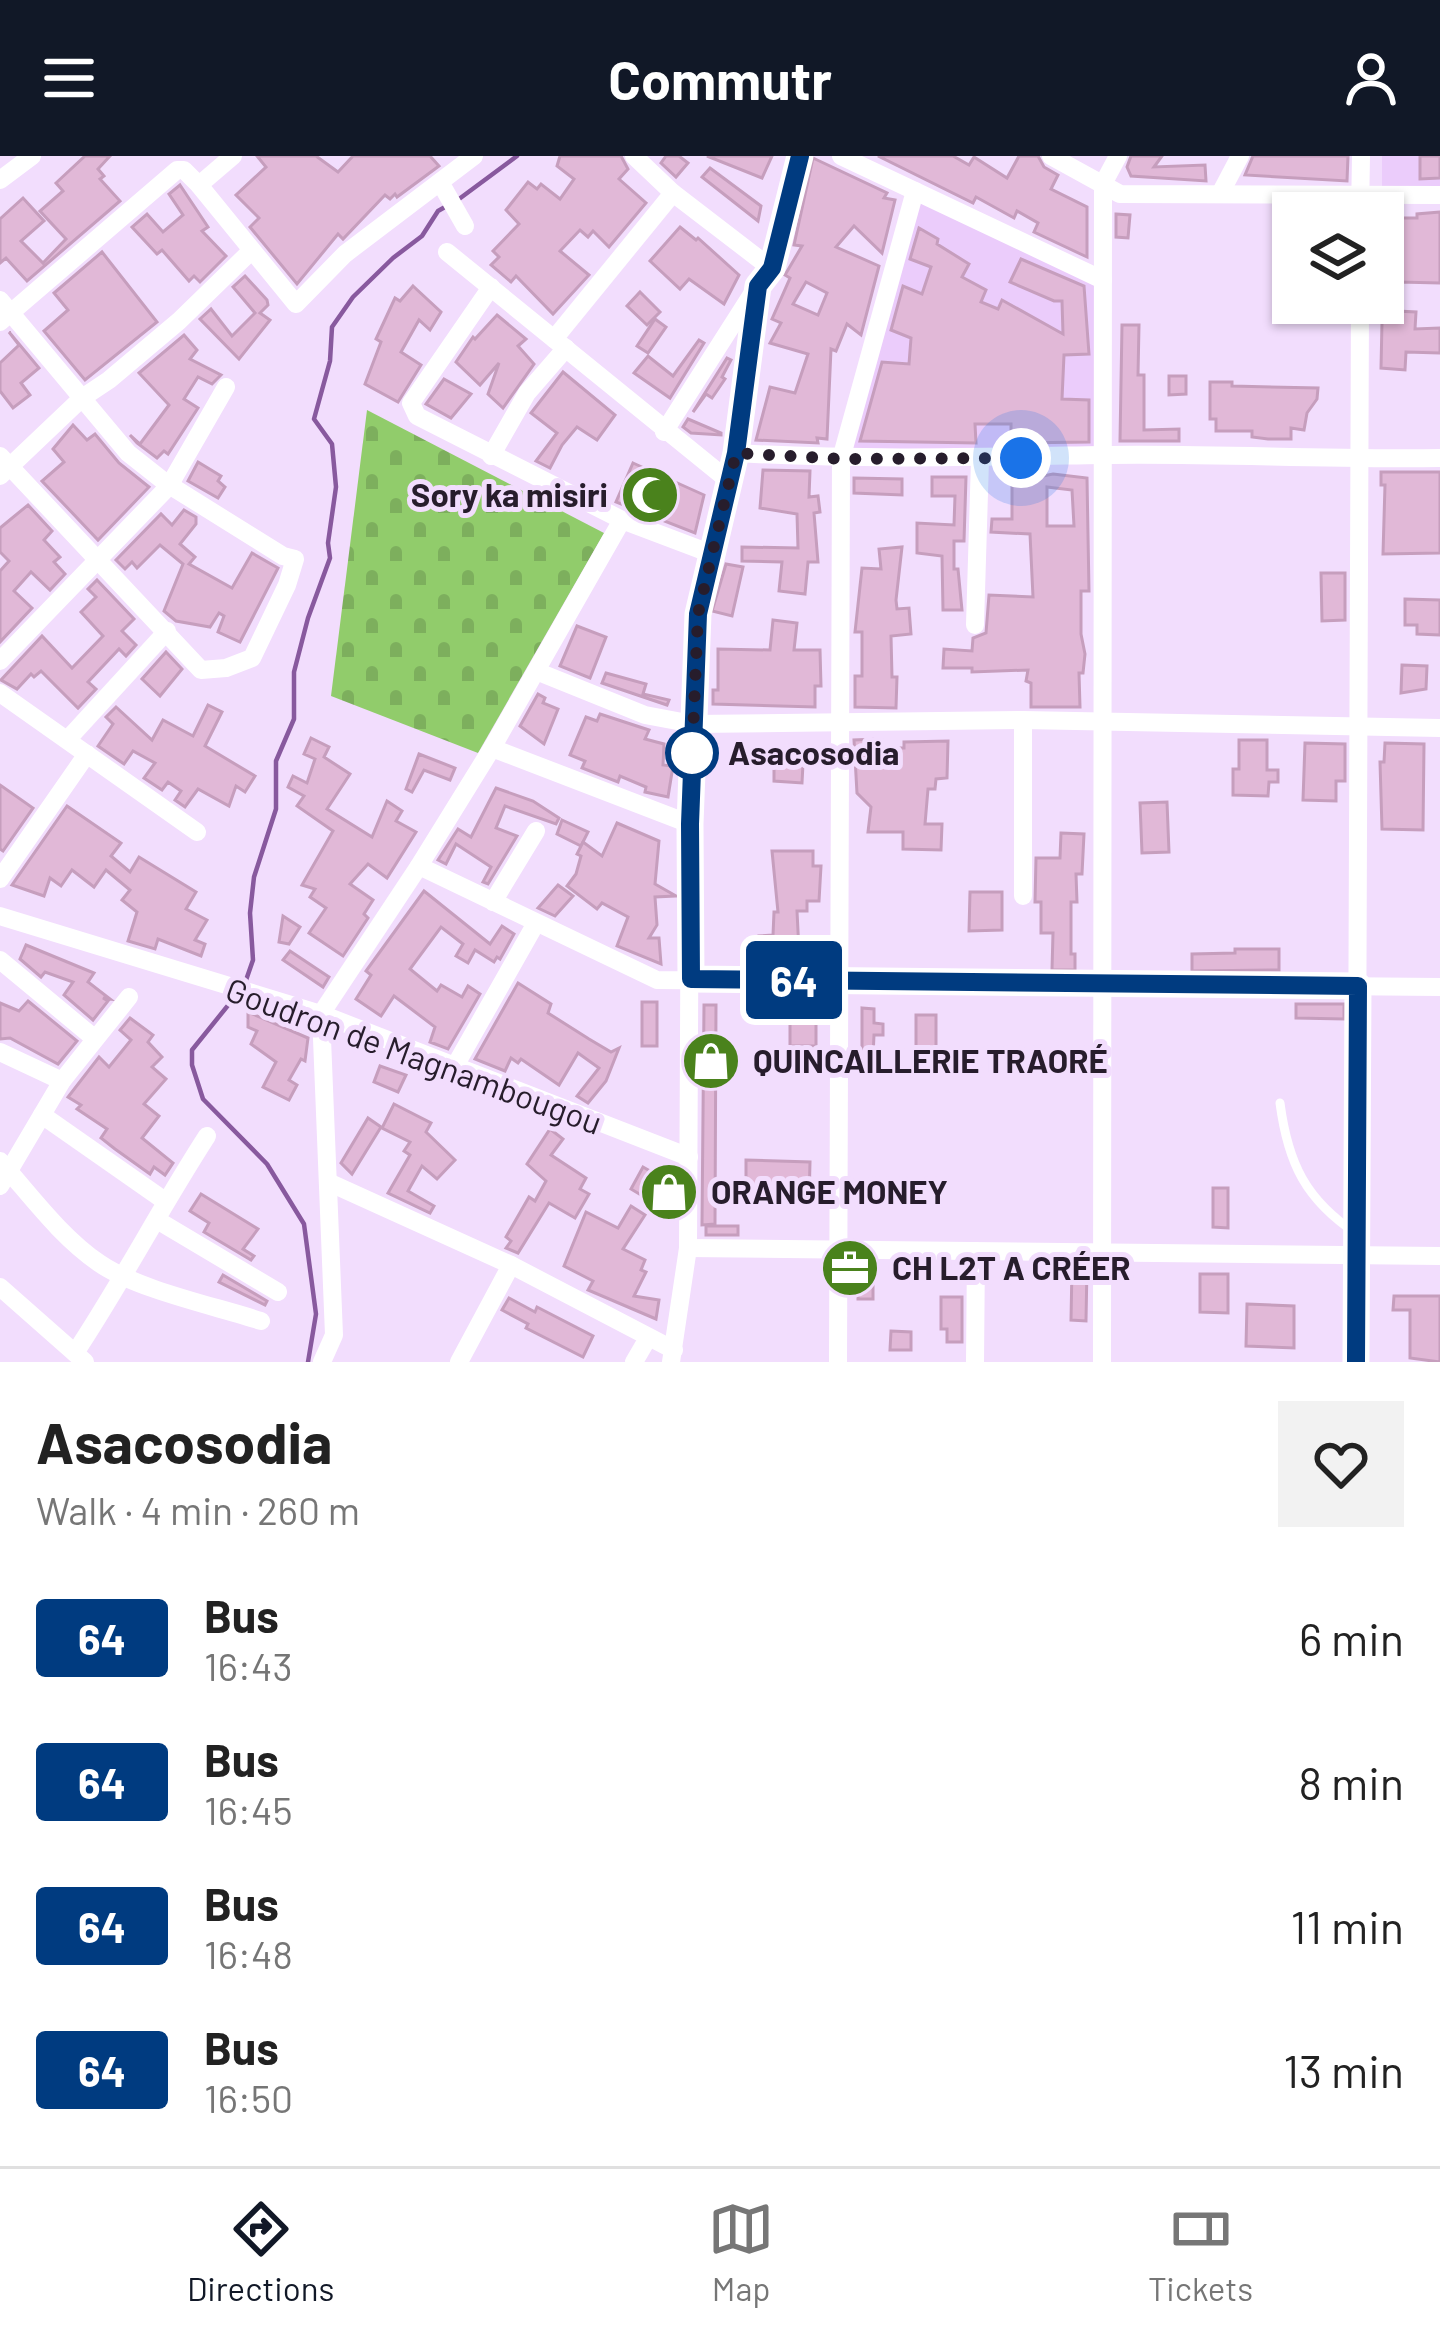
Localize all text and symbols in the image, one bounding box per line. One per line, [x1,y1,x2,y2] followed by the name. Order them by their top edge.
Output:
[36,45,102,111] icon: menu
[1338,45,1404,111] icon: person
[608,46,832,111] text: Commutr
[1272,192,1404,324] map controls
[1272,192,1404,324] button: layers
[991,428,1051,488] your location
[619,464,681,526] mosque icon: Sory ka misiri
[411,474,608,514] place label: Sory ka misiri
[667,728,717,778] marker: Asacosodia
[728,732,900,772] place label: Asacosodia
[740,941,848,1019] line badge: 64
[770,955,818,1005] text: 64
[221,968,608,1142] street label: Goudron de Magnambougou
[680,1030,742,1092] shop icon: QUINCAILLERIE TRAORÉ
[753,1040,1108,1080] place label: QUINCAILLERIE TRAORÉ
[638,1161,700,1223] shop icon: ORANGE MONEY
[711,1171,948,1211] place label: ORANGE MONEY
[819,1237,881,1299] office icon: CH L2T A CRÉER
[892,1247,1131,1287] place label: CH L2T A CRÉER
[1278,1401,1404,1527] button: heart
[36,1407,332,1475] text: Asacosodia
[36,1486,360,1533] text: Walk · 4 min · 260 m
[204,1588,279,1642] text: Bus
[1299,1611,1404,1665] text: 6 min
[78,1613,126,1663] text: 64
[204,1642,293,1689] text: 16:43
[204,1732,279,1786] text: Bus
[1299,1755,1404,1809] text: 8 min
[78,1757,126,1807] text: 64
[204,1786,293,1833] text: 16:45
[204,1876,279,1930] text: Bus
[1290,1899,1404,1953] text: 11 min
[78,1901,126,1951] text: 64
[204,1930,293,1977] text: 16:48
[204,2020,279,2074] text: Bus
[1283,2043,1404,2097] text: 13 min
[78,2045,126,2095] text: 64
[204,2074,293,2121] text: 16:50
[187,2196,334,2308] tab: Directions
[708,2196,774,2308] tab: Map
[1148,2196,1253,2308] tab: Tickets

